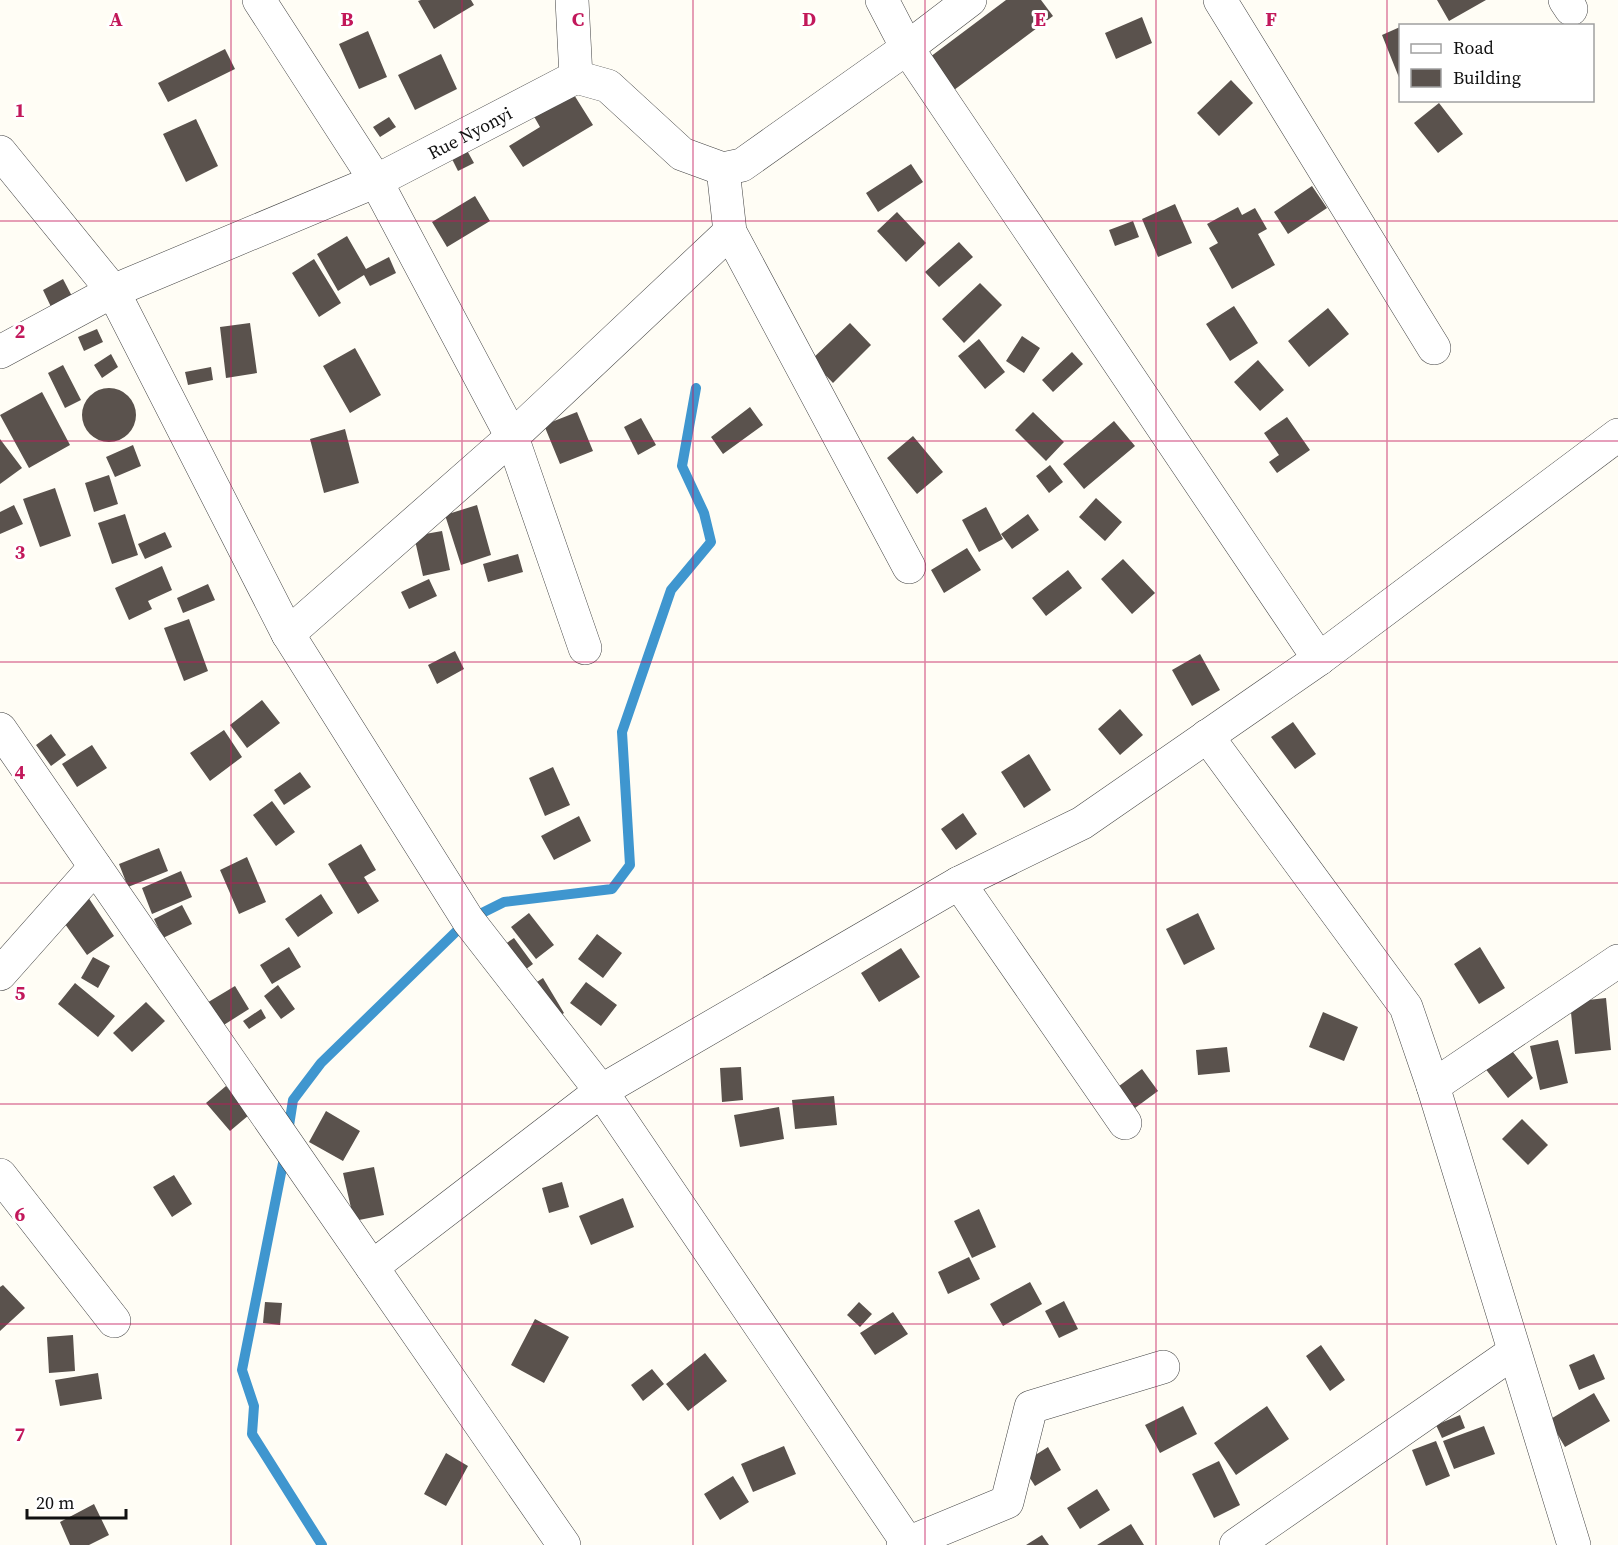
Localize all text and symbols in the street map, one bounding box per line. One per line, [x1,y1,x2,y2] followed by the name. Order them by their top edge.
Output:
[109,5,123,33] text: A
[340,5,354,33] text: B
[572,5,584,33] text: C
[802,5,816,33] text: D
[1034,5,1046,33] text: E
[1265,5,1277,33] text: F
[1399,24,1594,102] legend
[1453,35,1494,60] text: Road
[1453,65,1521,90] text: Building
[15,96,25,124] text: 1
[423,100,516,165] street label: Rue Nyonyi
[15,317,26,345] text: 2
[15,538,26,566] text: 3
[15,758,26,786] text: 4
[15,979,26,1007] text: 5
[15,1200,26,1228] text: 6
[15,1420,26,1448] text: 7
[27,1482,126,1520] scale bar
[36,1490,74,1515] text: 20 m

